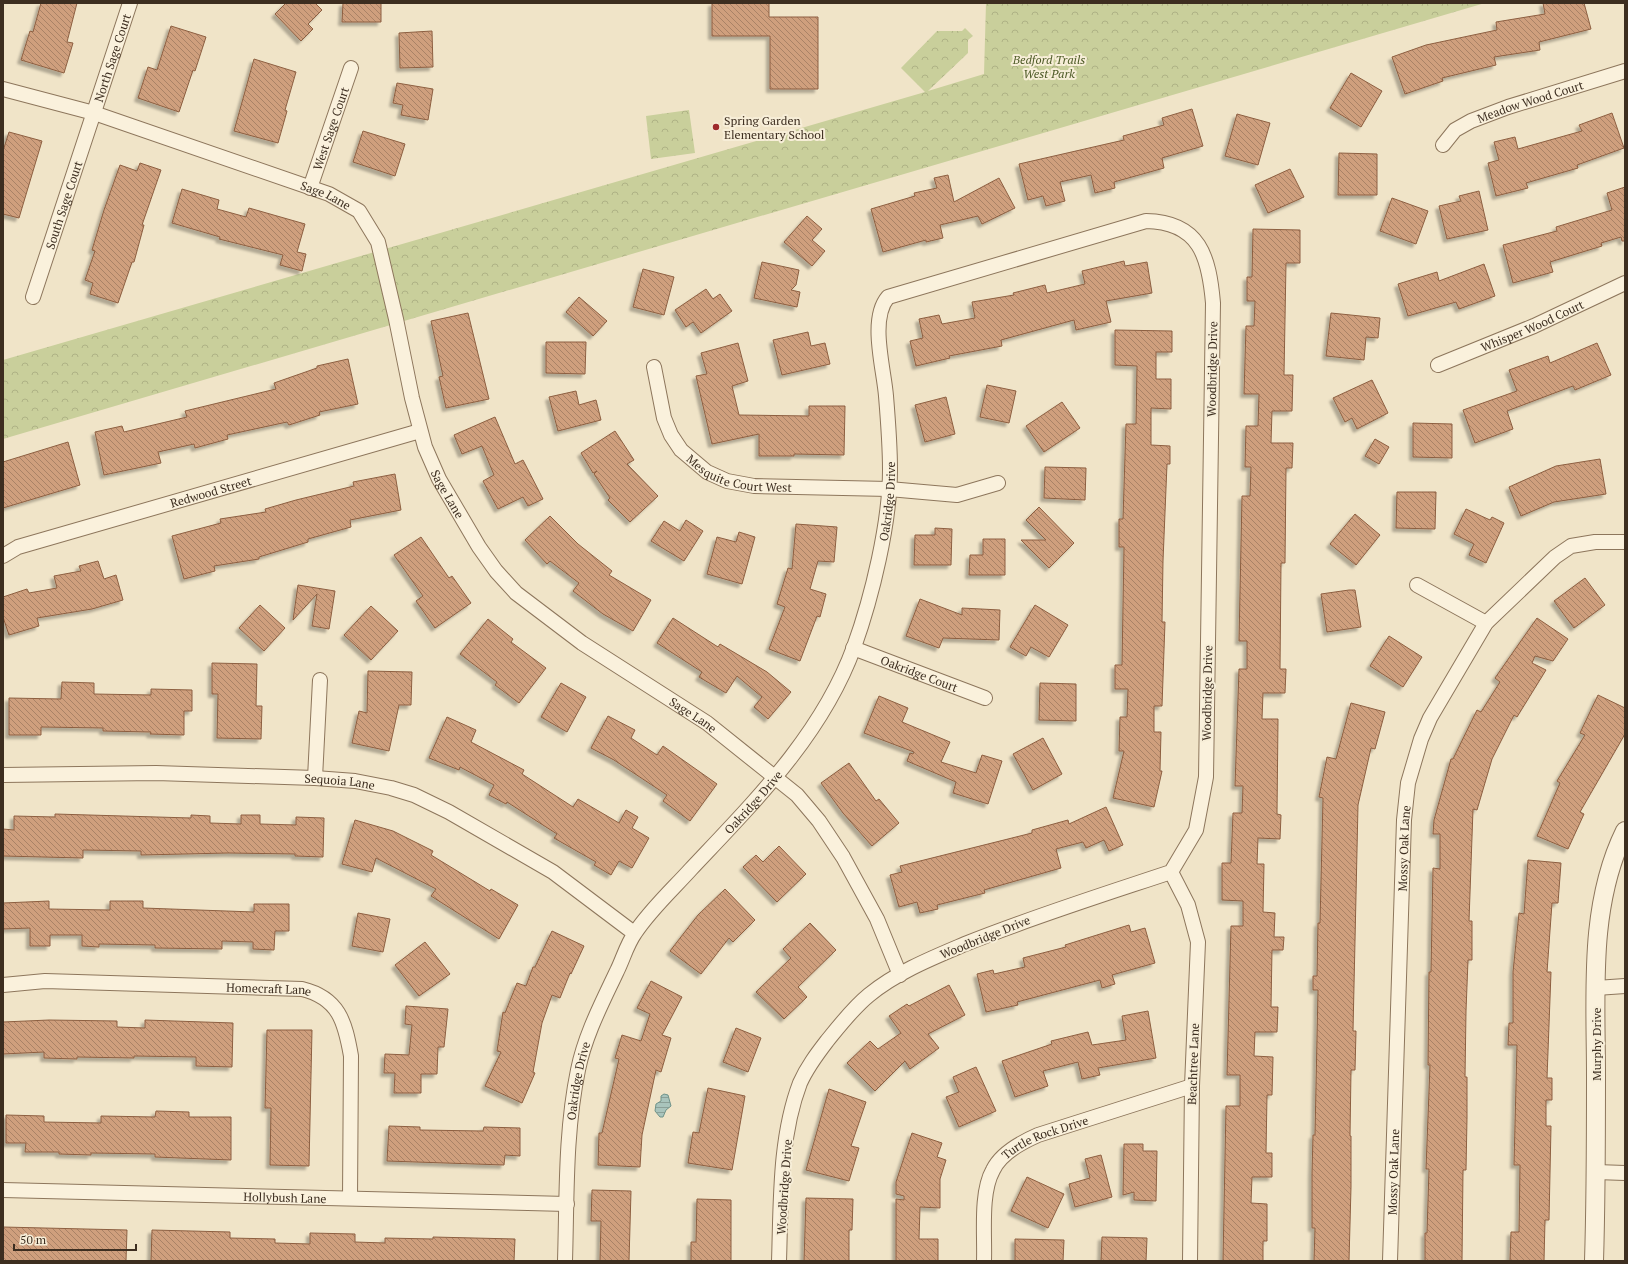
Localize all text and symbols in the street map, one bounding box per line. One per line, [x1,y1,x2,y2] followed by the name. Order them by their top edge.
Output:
[90,11,134,104] street label: North Sage Court
[1012,52,1085,81] park label: Bedford Trails West Park
[1475,77,1586,126] street label: Meadow Wood Court
[309,84,352,172] street label: West Sage Court
[724,113,825,142] place label: Spring Garden Elementary School
[711,122,721,132] marker: Spring Garden Elementary School
[42,158,85,251] street label: South Sage Court
[299,177,354,212] street label: Sage Lane
[1478,296,1586,354] street label: Whisper Wood Court
[1204,321,1220,417] street label: Woodbridge Drive
[684,451,793,494] street label: Mesquite Court West
[875,462,898,542] street label: Oakridge Drive
[428,467,468,521] street label: Sage Lane
[168,472,253,510] street label: Redwood Street
[1199,645,1215,741] street label: Woodbridge Drive
[879,652,961,695] street label: Oakridge Court
[667,694,720,736] street label: Sage Lane
[721,767,785,837] street label: Oakridge Drive
[304,770,376,792] street label: Sequoia Lane
[1394,804,1413,892] street label: Mossy Oak Lane
[938,912,1032,962] street label: Woodbridge Drive
[226,979,314,999] street label: Homecraft Lane
[1589,1007,1604,1081] street label: Murphy Drive
[1184,1023,1202,1105] street label: Beachtree Lane
[563,1039,593,1121] street label: Oakridge Drive
[998,1112,1090,1162] street label: Turtle Rock Drive
[1384,1129,1402,1215] street label: Mossy Oak Lane
[773,1139,795,1235] street label: Woodbridge Drive
[243,1188,327,1206] street label: Hollybush Lane
[14,1226,136,1252] scale bar
[20,1232,47,1247] text: 50 m

